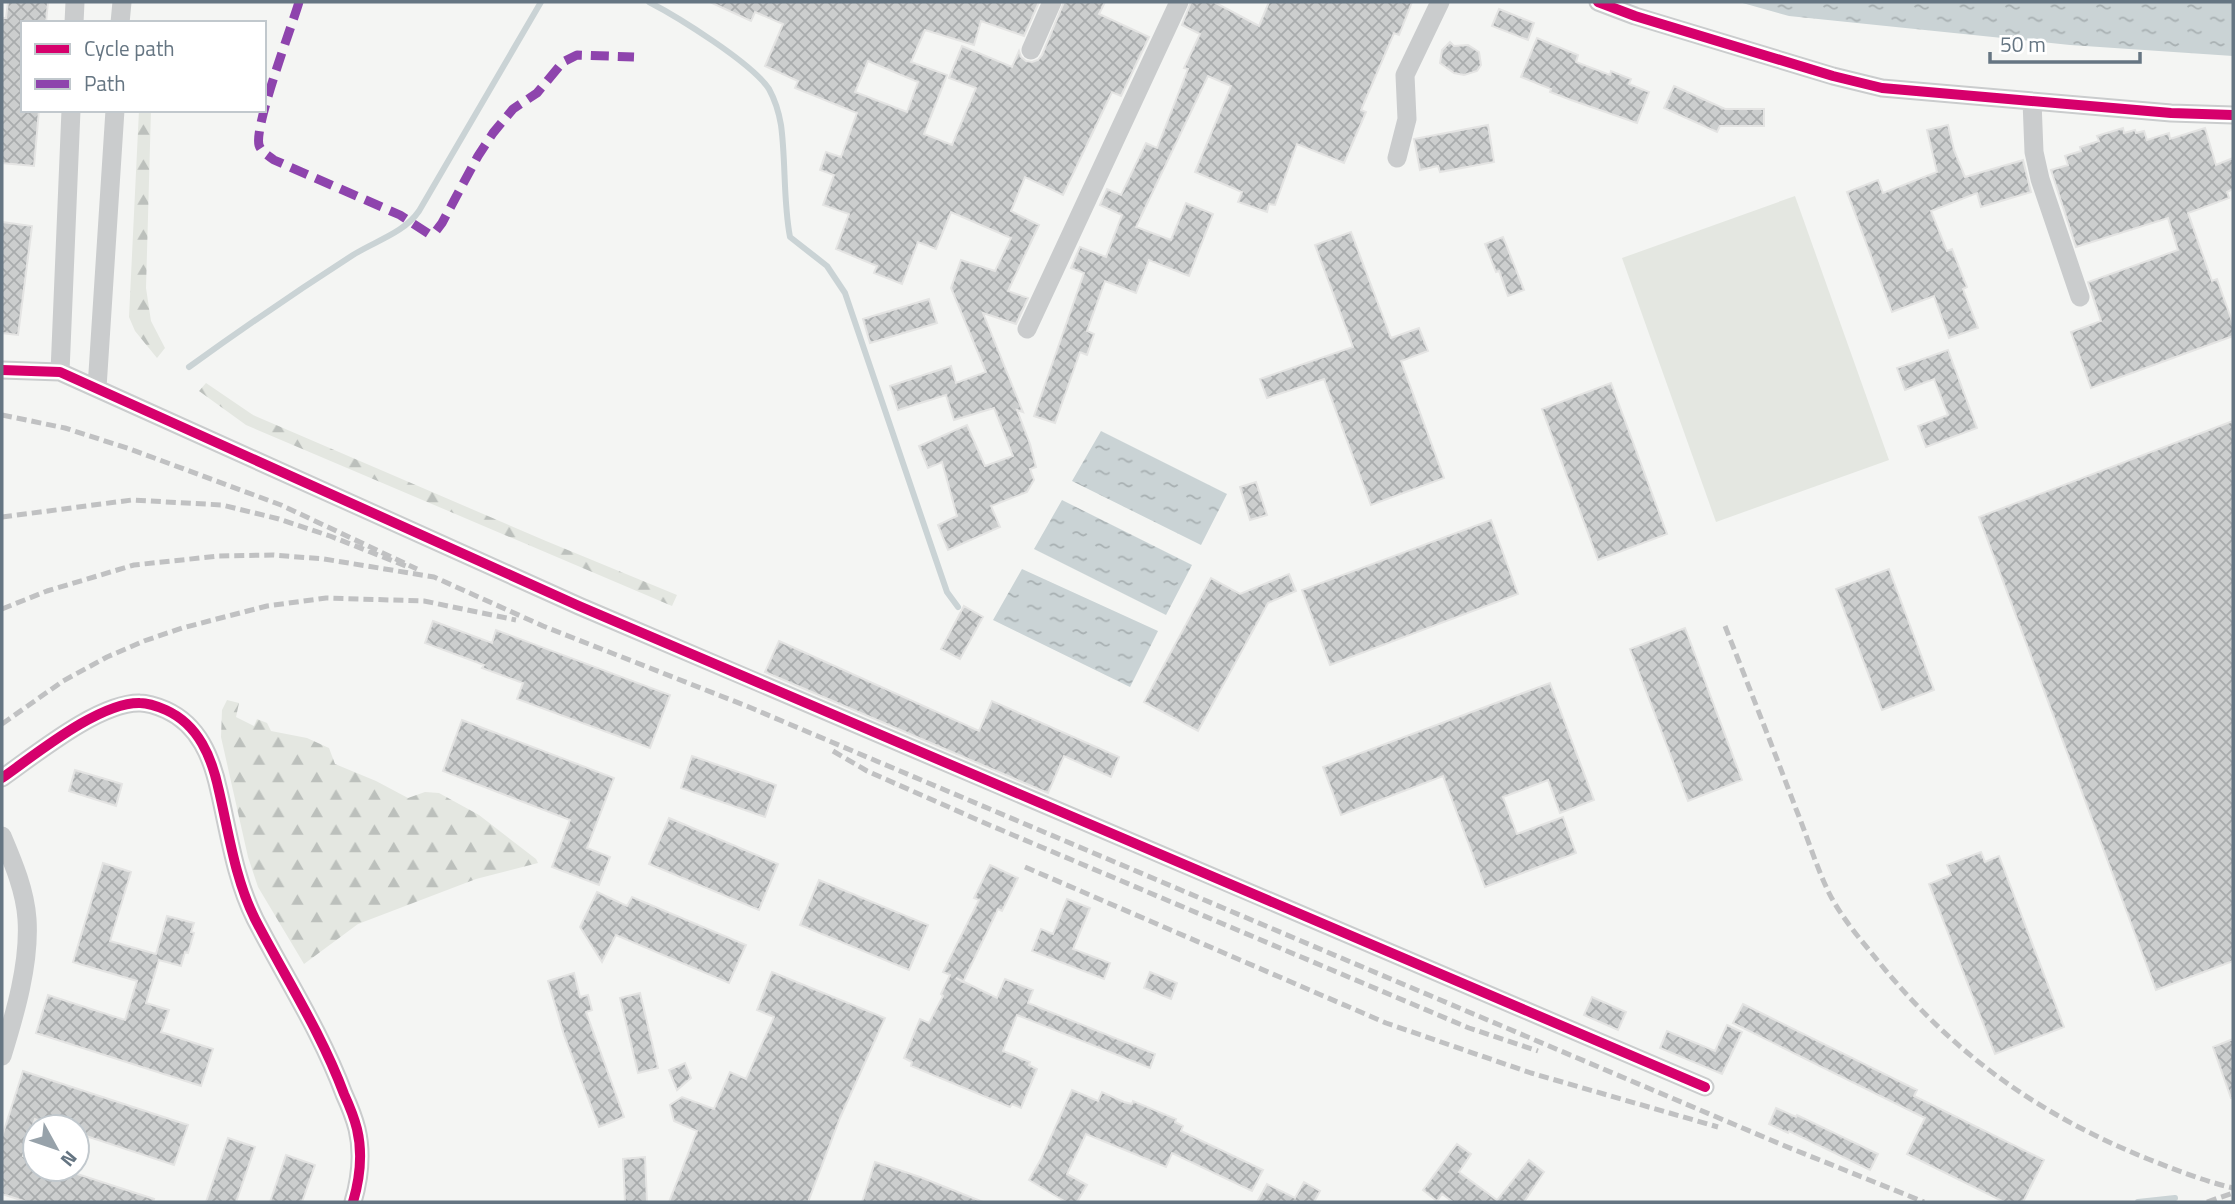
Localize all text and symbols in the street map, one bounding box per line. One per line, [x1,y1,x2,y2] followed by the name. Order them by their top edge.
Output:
[21,21,266,112] legend
[1990,21,2140,65] scale bar
[2000,28,2046,60] text: 50 m
[84,32,175,64] text: Cycle path
[84,67,126,99] text: Path
[21,1113,91,1183] north arrow
[54,1145,85,1174] text: N

